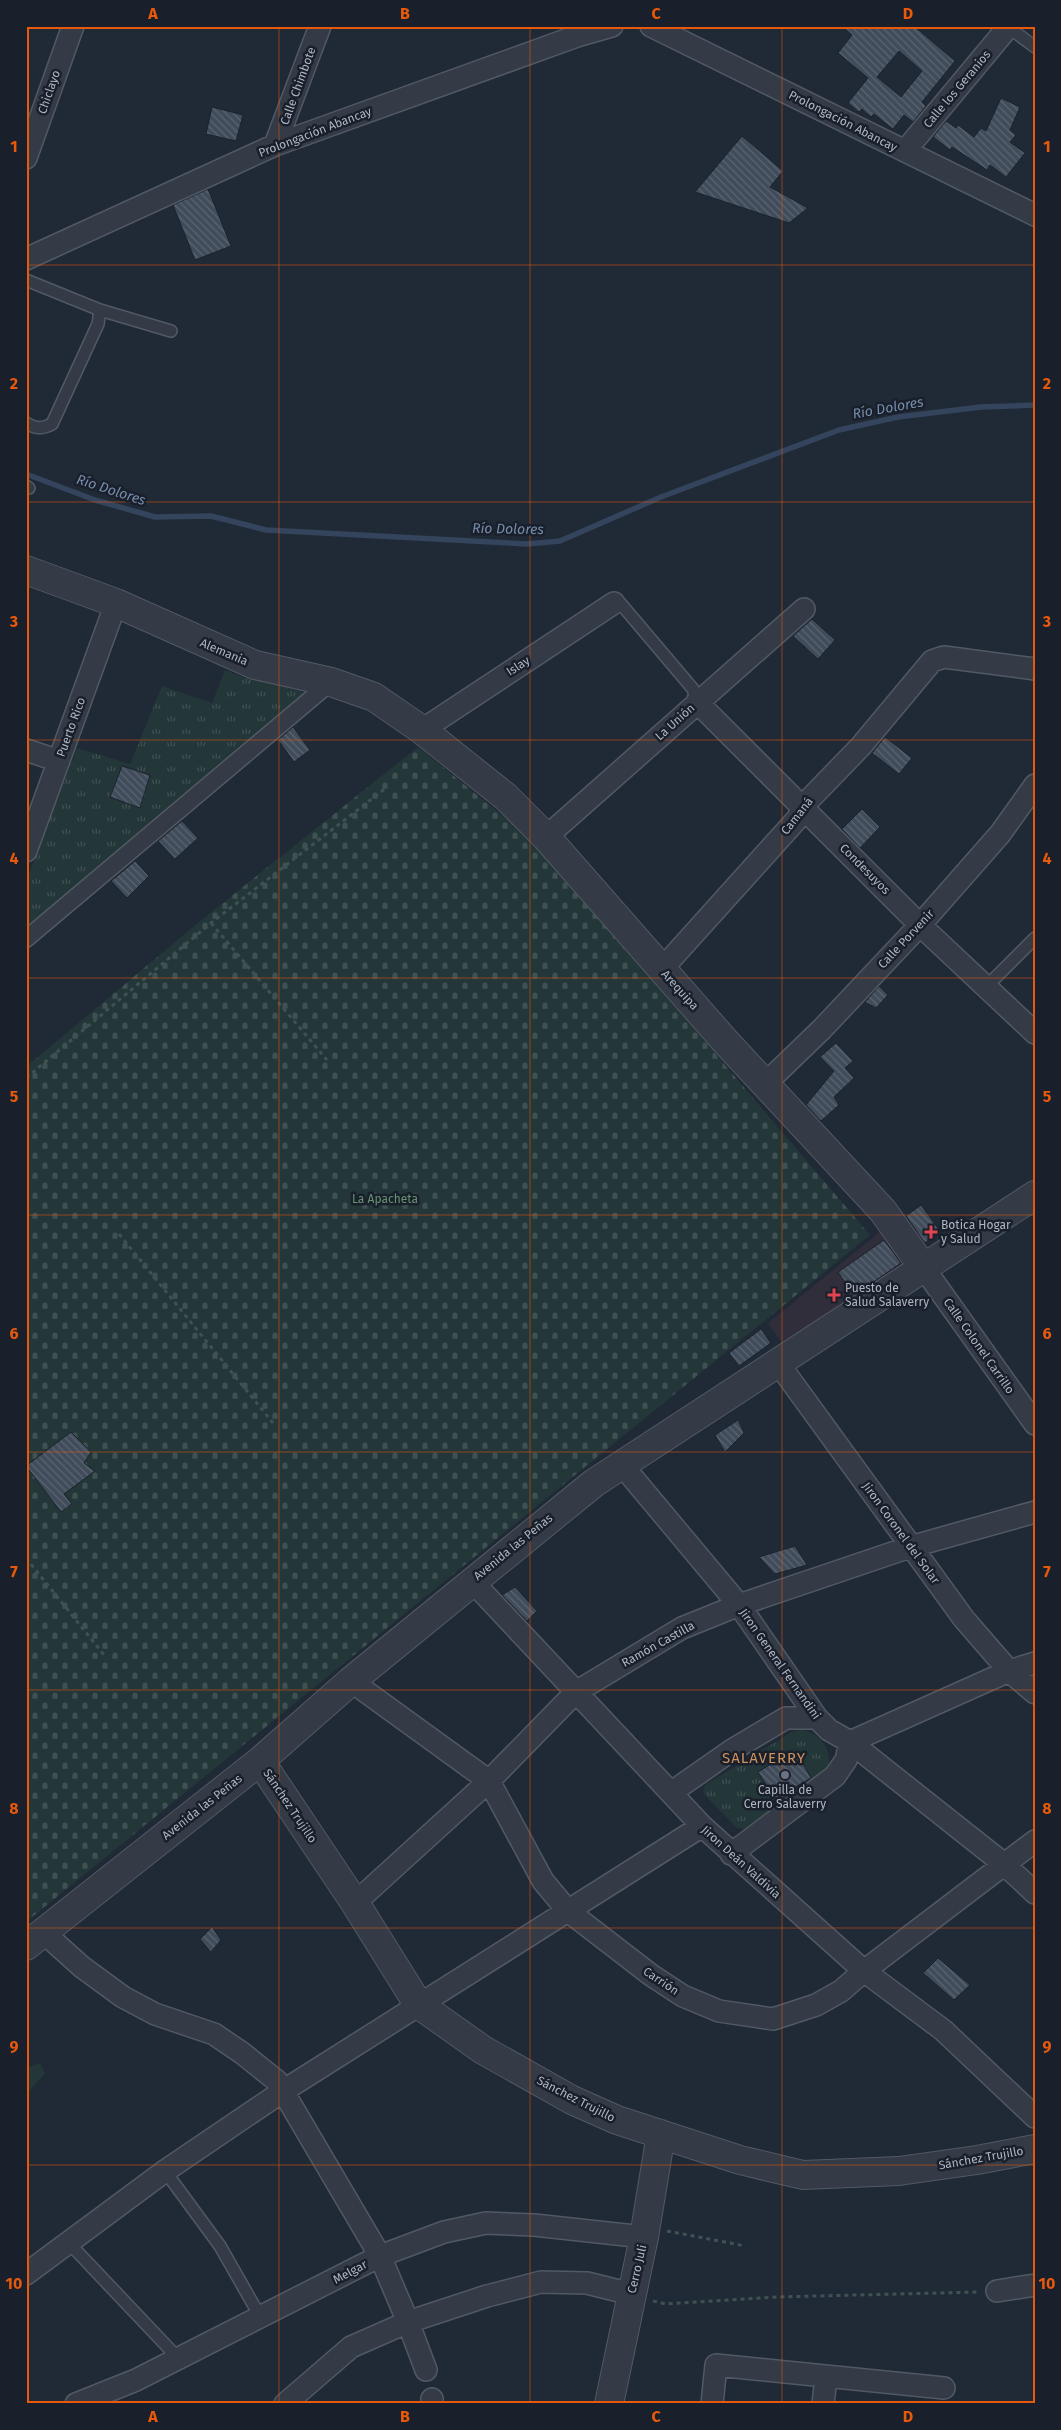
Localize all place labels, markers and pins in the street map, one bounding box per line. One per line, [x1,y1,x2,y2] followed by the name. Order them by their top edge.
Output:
[941,1218,1011,1246] place label: Botica Hogar y Salud
[925,1226,937,1238] marker: Botica Hogar y Salud
[845,1281,929,1309] place label: Puesto de Salud Salaverry
[827,1288,841,1302] marker: Puesto de Salud Salaverry
[779,1769,791,1781] marker: Capilla de Cerro Salaverry
[744,1783,826,1811] place label: Capilla de Cerro Salaverry

